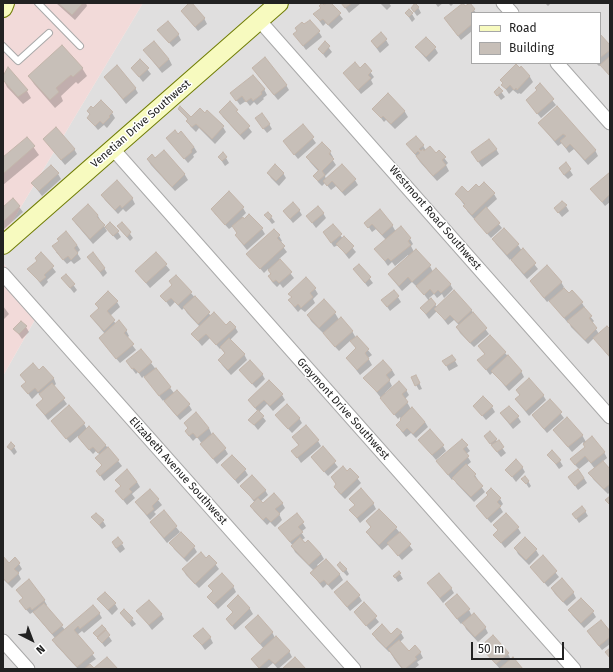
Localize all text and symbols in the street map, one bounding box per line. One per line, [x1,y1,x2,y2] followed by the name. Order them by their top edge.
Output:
[471,12,601,64] legend
[509,21,537,35] text: Road
[509,41,554,55] text: Building
[89,77,193,171] street label: Venetian Drive Southwest
[386,163,484,273] street label: Westmont Road Southwest
[294,355,392,463] street label: Graymont Drive Southwest
[126,414,230,528] street label: Elizabeth Avenue Southwest
[12,620,52,660] north arrow
[473,634,566,660] scale bar
[33,642,47,657] text: N
[478,642,504,656] text: 50 m

